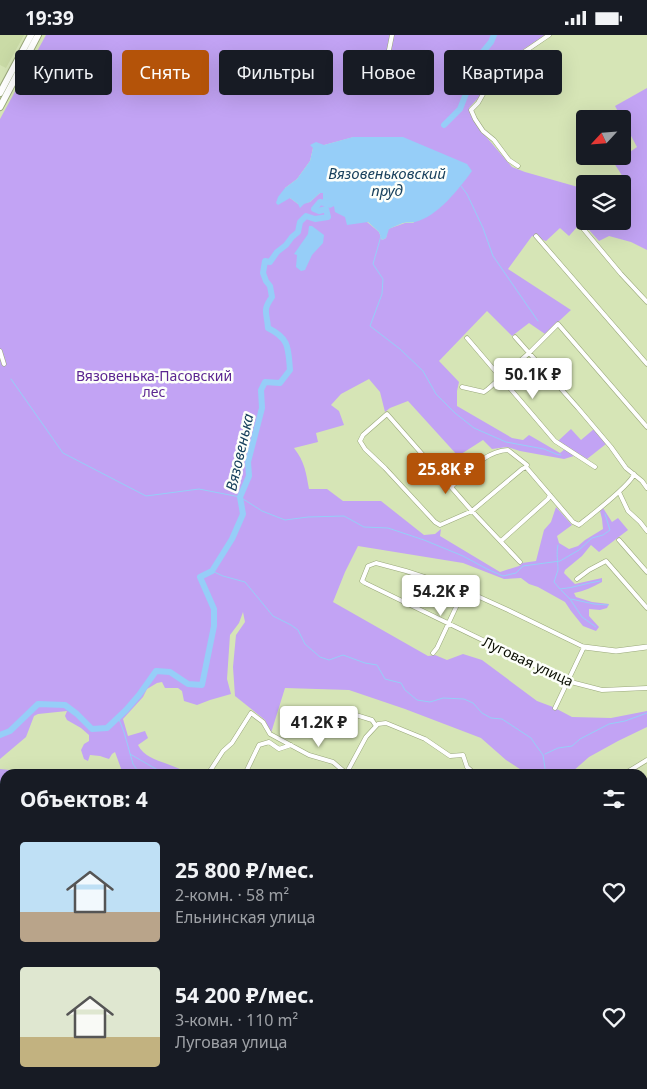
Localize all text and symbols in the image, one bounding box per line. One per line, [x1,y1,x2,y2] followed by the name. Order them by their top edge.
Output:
[25,5,74,31] text: 19:39
[15,50,112,95] chip: Купить
[122,50,209,95] chip: Снять
[219,50,333,95] chip: Фильтры
[343,50,434,95] chip: Новое
[444,50,562,95] chip: Квартира
[576,110,631,165] north arrow
[576,110,631,230] map controls
[328,163,446,200] water label: Вязовеньковский пруд
[576,175,631,230] button: layers
[487,357,579,400] pin: 50.1K ₽
[505,363,561,385] text: 50.1K ₽
[76,366,232,401] park label: Вязовенька-Пасовский лес
[220,411,258,493] water label: Вязовенька
[400,453,492,495] pin: 25.8K ₽
[418,458,474,480] text: 25.8K ₽
[395,575,487,617] pin: 54.2K ₽
[413,580,469,602] text: 54.2K ₽
[479,632,577,690] street label: Луговая улица
[273,705,365,748] pin: 41.2K ₽
[291,711,347,733] text: 41.2K ₽
[20,785,148,813] text: Объектов: 4
[600,785,628,813] icon: filters
[175,856,314,884] text: 25 800 ₽/мес.
[60,862,120,922] icon: home
[600,878,628,906] icon: heart
[175,884,289,906] text: 2-комн. · 58 m²
[175,906,315,928] text: Ельнинская улица
[175,981,314,1009] text: 54 200 ₽/мес.
[60,987,120,1047] icon: home
[600,1003,628,1031] icon: heart
[175,1009,298,1031] text: 3-комн. · 110 m²
[175,1031,287,1053] text: Луговая улица

